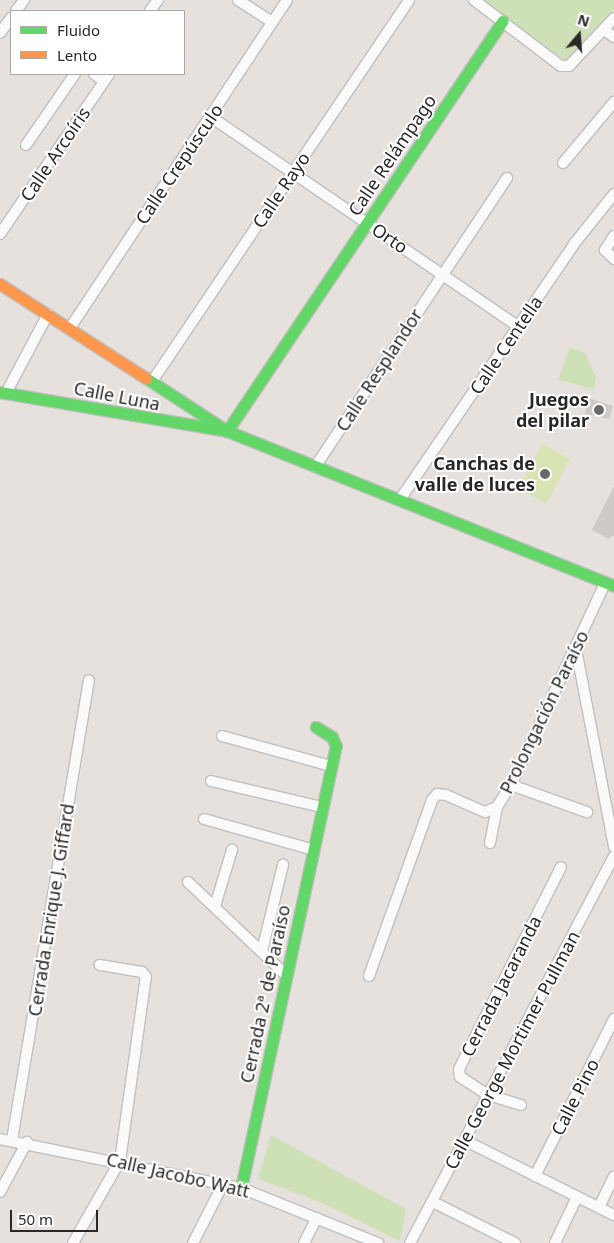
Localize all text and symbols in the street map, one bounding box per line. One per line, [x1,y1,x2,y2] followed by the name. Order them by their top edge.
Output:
[575,9,592,31] text: N
[10,10,185,75] legend
[554,10,604,60] north arrow
[57,20,100,40] text: Fluido
[57,45,97,65] text: Lento
[343,90,441,220] street label: Calle Relámpago
[131,100,227,228] street label: Calle Crepúsculo
[16,103,94,205] street label: Calle Arcoíris
[248,148,314,232] street label: Calle Rayo
[368,218,412,258] street label: Orto
[465,292,547,398] street label: Calle Centella
[331,305,427,435] street label: Calle Resplandor
[72,377,162,415] street label: Calle Luna
[516,389,589,432] place label: Juegos del pilar
[593,404,605,416] marker: Juegos del pilar
[415,453,535,496] place label: Canchas de valle de luces
[539,468,551,480] marker: Canchas de valle de luces
[495,627,593,797] street label: Prolongación Paraíso
[24,802,78,1018] street label: Cerrada Enrique J. Giffard
[236,903,294,1085] street label: Cerrada 2ª de Paraíso
[456,912,546,1060] street label: Cerrada Jacaranda
[440,927,584,1173] street label: Calle George Mortimer Pullman
[547,1055,603,1139] street label: Calle Pino
[104,1148,252,1202] street label: Calle Jacobo Watt
[12,1200,100,1232] scale bar
[18,1209,53,1229] text: 50 m

